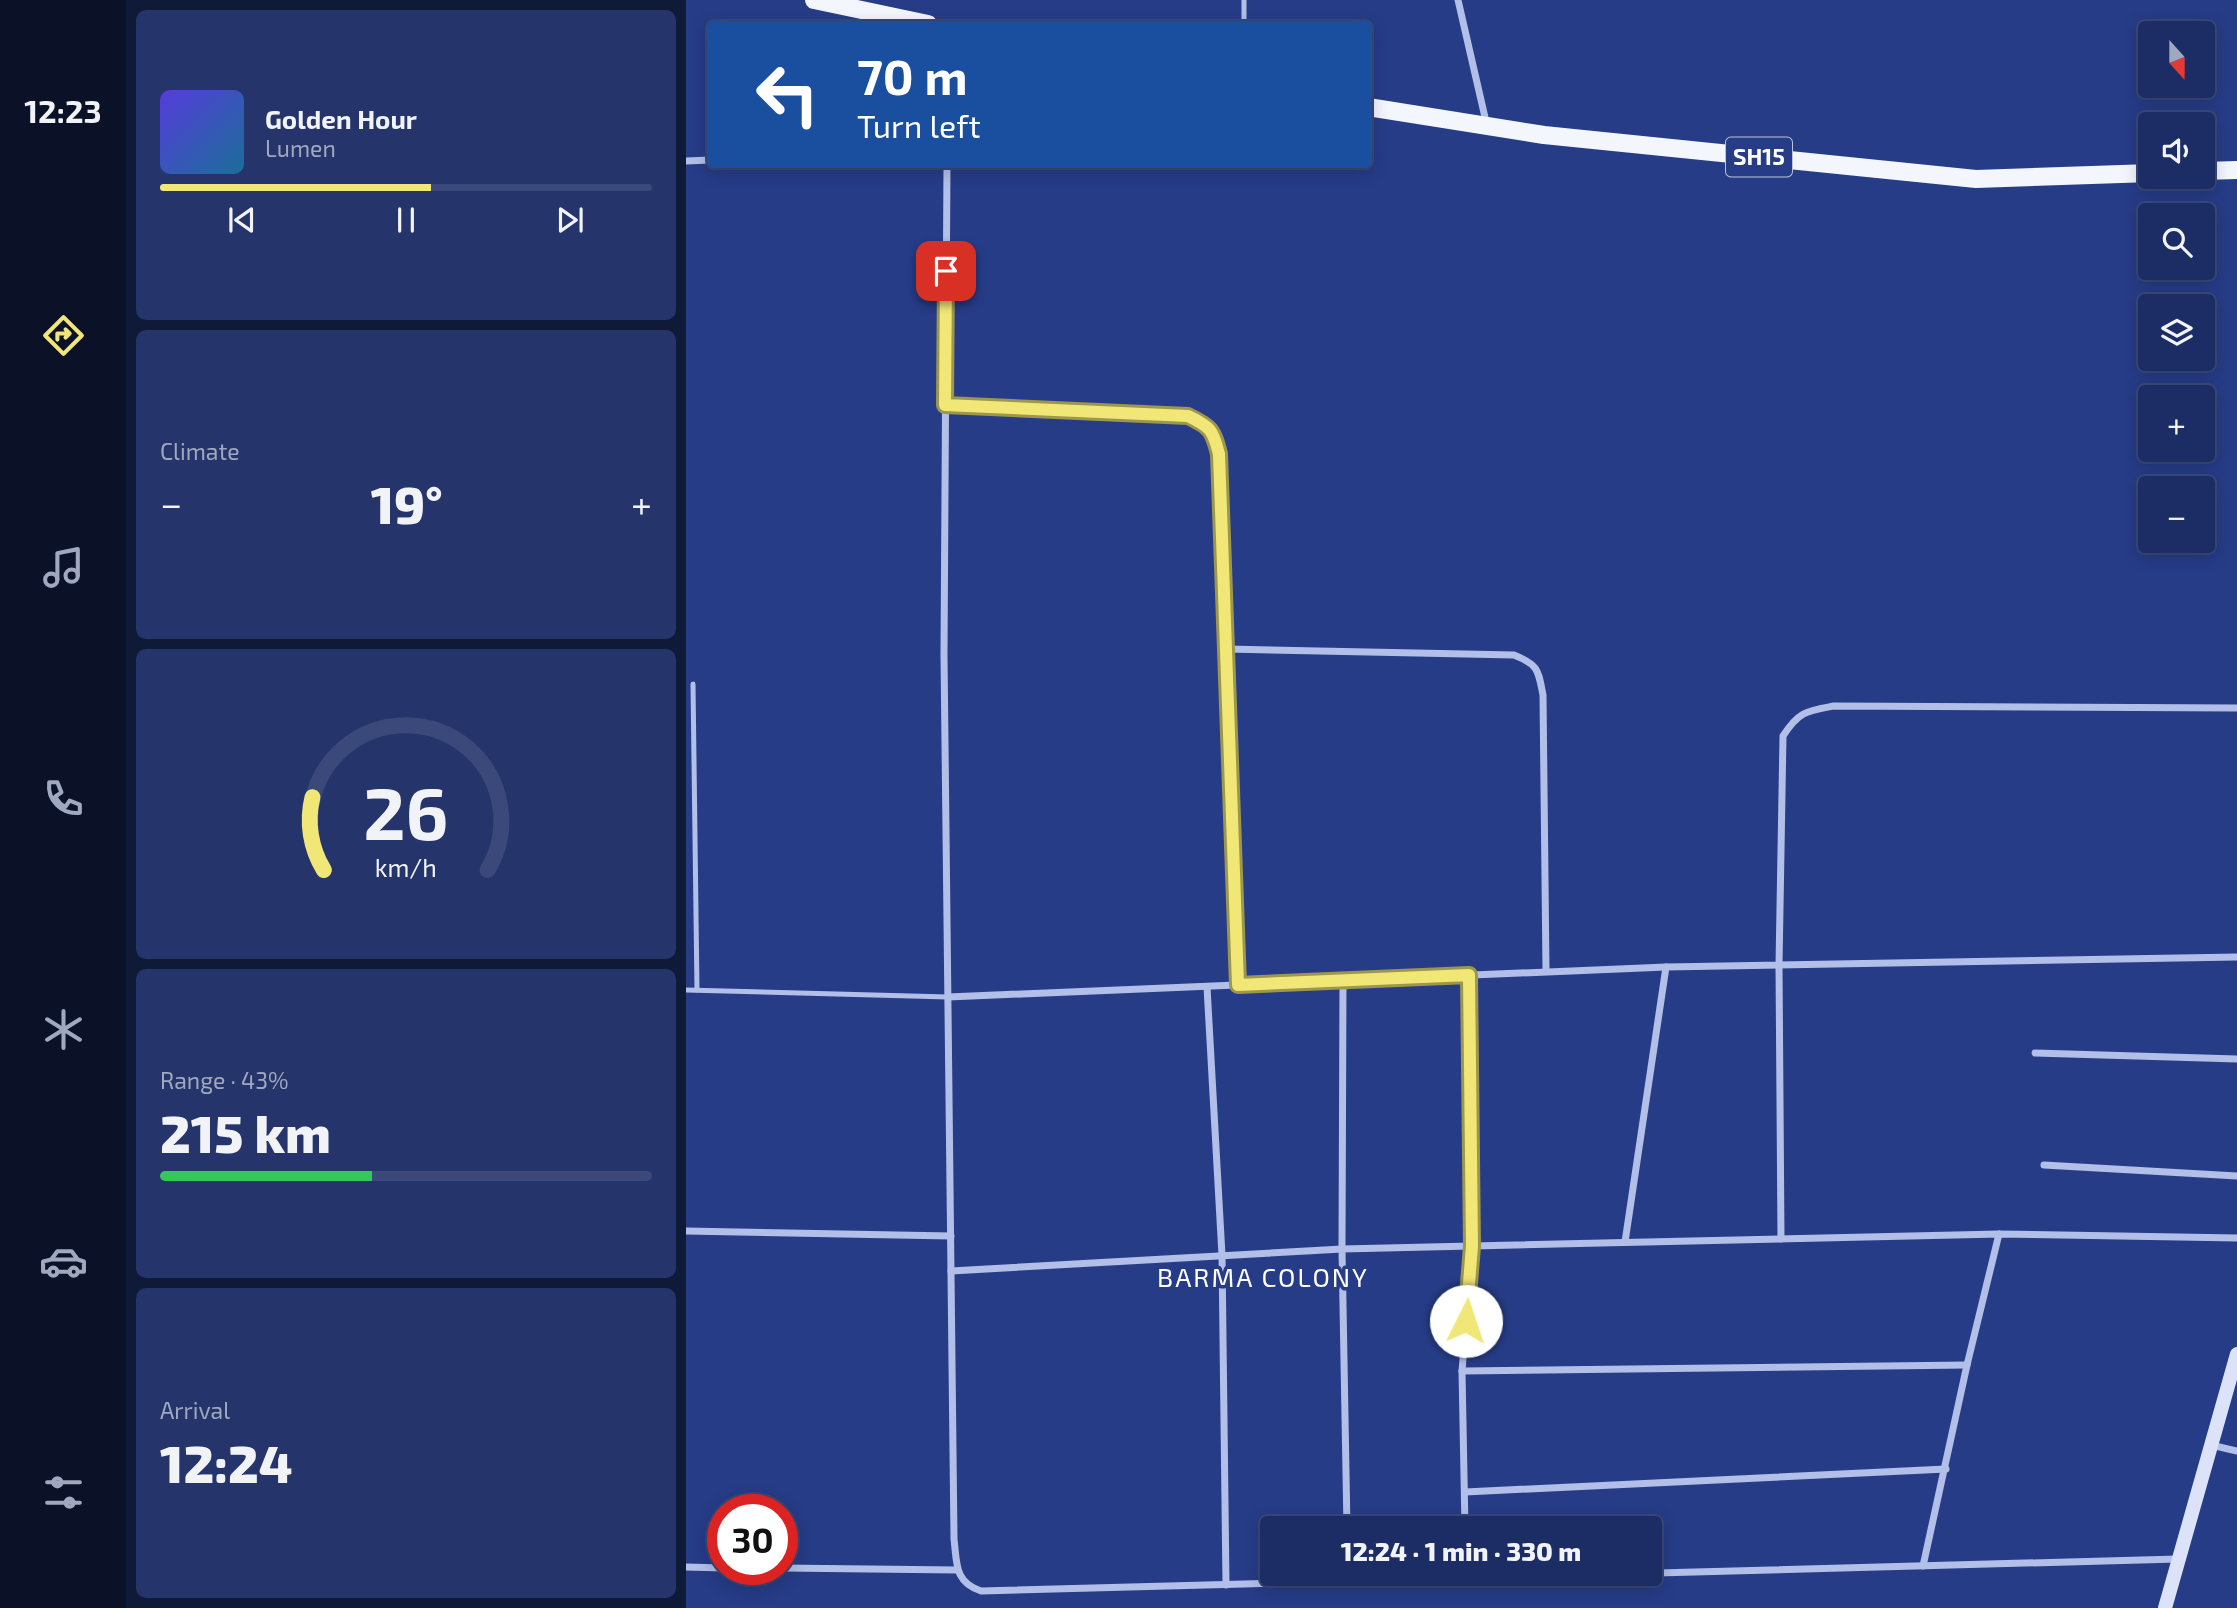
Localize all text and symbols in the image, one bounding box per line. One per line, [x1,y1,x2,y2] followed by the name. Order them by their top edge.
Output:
[2138,21,2216,98] north arrow
[2138,21,2215,553] map controls
[857,46,968,105] text: 70 m
[742,49,833,140] icon: left
[24,91,102,129] text: 12:23
[265,103,417,134] text: Golden Hour
[857,106,981,144] text: Turn left
[2138,112,2215,189] button: sound
[265,134,336,162] text: Lumen
[1726,138,1792,176] road number: SH15
[223,201,261,239] icon: previous
[387,201,425,239] icon: pause
[551,201,589,239] icon: next
[2138,203,2215,280] button: search
[916,241,976,301] pin
[927,252,965,290] icon: arrive
[2138,294,2215,371] button: layers
[39,311,88,360] icon: directions
[2138,385,2215,462] button: +
[160,437,240,465] text: Climate
[371,472,443,534] text: 19°
[2138,476,2215,553] button: −
[160,480,182,526] text: −
[631,480,652,526] text: +
[39,543,88,592] icon: music
[363,767,449,855] text: 26
[39,774,88,823] icon: phone
[375,852,437,882] text: km/h
[39,1005,88,1054] icon: climate
[160,1066,288,1094] text: Range · 43%
[160,1101,331,1163] text: 215 km
[39,1237,88,1286] icon: car
[1157,1261,1369,1292] district label: BARMA COLONY
[1429,1284,1503,1358] position arrow
[160,1396,230,1424] text: Arrival
[160,1431,293,1493] text: 12:24
[39,1468,88,1517] icon: filters
[707,1494,798,1585] speed limit sign: 30
[1341,1535,1581,1566] text: 12:24 · 1 min · 330 m

